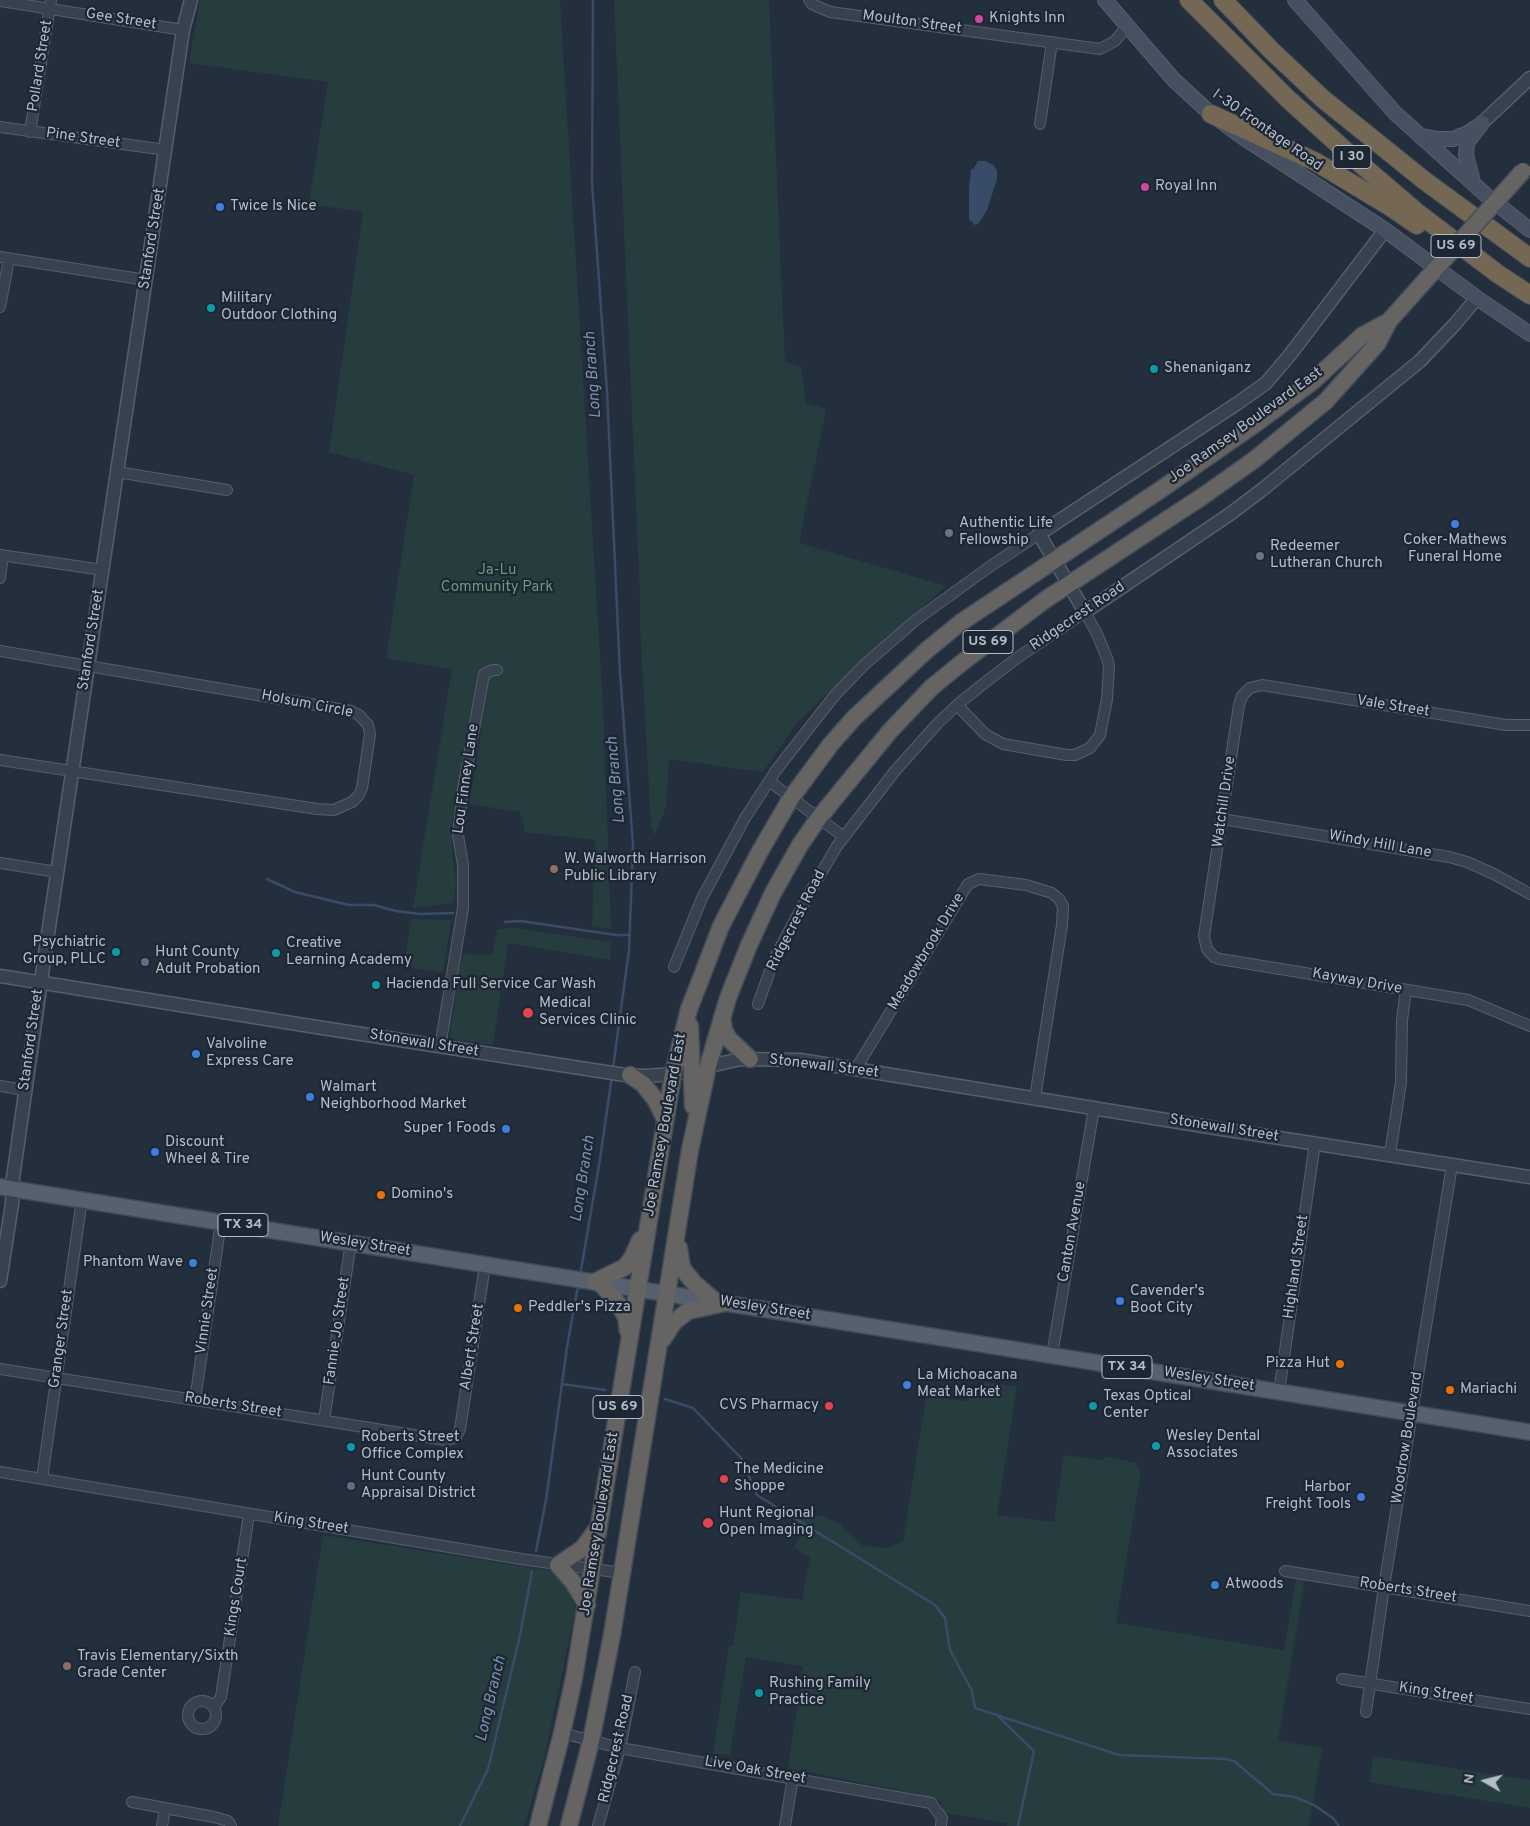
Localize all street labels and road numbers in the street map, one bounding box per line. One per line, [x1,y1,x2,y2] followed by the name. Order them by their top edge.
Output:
[84,6,158,34] street label: Gee Street
[861,7,963,39] street label: Moulton Street
[25,19,57,113] street label: Pollard Street
[1208,86,1326,176] street label: I-30 Frontage Road
[45,125,121,153] street label: Pine Street
[1333,146,1371,168] road number: I 30
[136,187,170,291] street label: Stanford Street
[1431,235,1481,258] road number: US 69
[1166,364,1326,488] street label: Joe Ramsey Boulevard East
[1027,579,1129,655] street label: Ridgecrest Road
[75,588,109,692] street label: Stanford Street
[963,630,1013,654] road number: US 69
[260,687,354,723] street label: Holsum Circle
[1355,692,1431,722] street label: Vale Street
[450,723,484,835] street label: Lou Finney Lane
[1210,755,1240,849] street label: Watchill Drive
[1327,827,1433,863] street label: Windy Hill Lane
[764,868,830,974] street label: Ridgecrest Road
[885,890,969,1014] street label: Meadowbrook Drive
[1311,965,1403,999] street label: Kayway Drive
[16,988,48,1092] street label: Stanford Street
[368,1026,480,1062] street label: Stonewall Street
[641,1032,691,1218] street label: Joe Ramsey Boulevard East
[768,1051,880,1083] street label: Stonewall Street
[1168,1111,1280,1147] street label: Stonewall Street
[1055,1180,1091,1284] street label: Canton Avenue
[218,1214,268,1236] road number: TX 34
[1281,1214,1313,1320] street label: Highland Street
[318,1229,412,1261] street label: Wesley Street
[193,1266,223,1356] street label: Vinnie Street
[321,1276,355,1386] street label: Fannie Jo Street
[46,1288,78,1390] street label: Granger Street
[718,1293,812,1325] street label: Wesley Street
[457,1302,489,1392] street label: Albert Street
[1102,1355,1152,1378] road number: TX 34
[1162,1364,1256,1396] street label: Wesley Street
[1389,1371,1427,1505] street label: Woodrow Boulevard
[183,1389,283,1423] street label: Roberts Street
[593,1395,643,1418] road number: US 69
[577,1431,623,1617] street label: Joe Ramsey Boulevard East
[272,1509,350,1539] street label: King Street
[222,1556,252,1638] street label: Kings Court
[1358,1574,1458,1608] street label: Roberts Street
[1397,1679,1475,1709] street label: King Street
[596,1693,638,1805] street label: Ridgecrest Road
[703,1753,807,1789] street label: Live Oak Street

